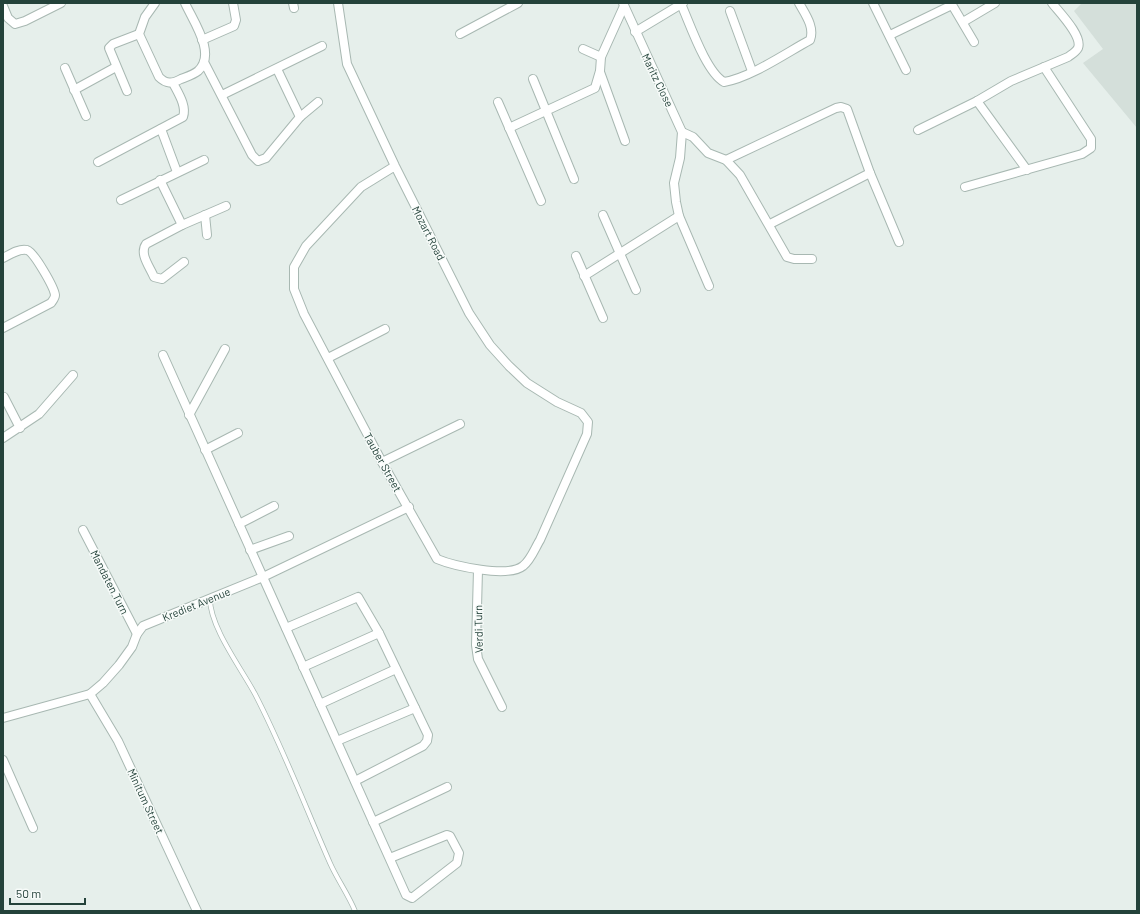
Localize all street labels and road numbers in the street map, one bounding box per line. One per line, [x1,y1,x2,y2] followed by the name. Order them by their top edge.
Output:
[639,51,677,109] street label: Maritz Close
[410,204,448,262] street label: Mozart Road
[361,430,405,494] street label: Tauber Street
[88,548,132,616] street label: Mandaten Turn
[160,584,232,624] street label: Krediet Avenue
[471,605,485,653] street label: Verdi Turn
[125,766,167,836] street label: Minitum Street

